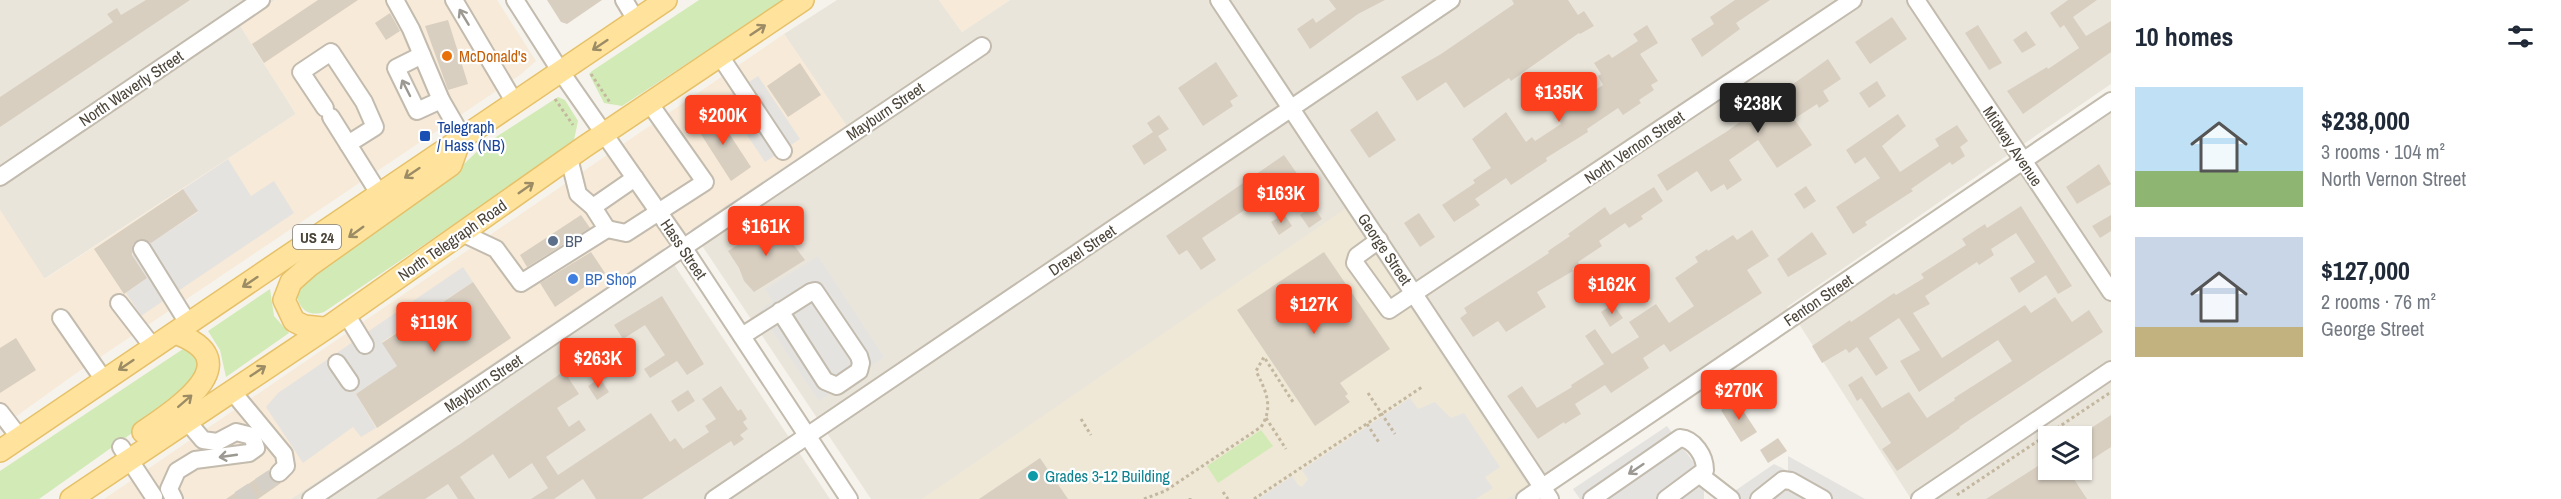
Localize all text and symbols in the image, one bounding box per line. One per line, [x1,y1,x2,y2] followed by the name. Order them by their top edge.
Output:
[458,9,470,26] one-way arrow
[2135,19,2233,54] text: 10 homes
[2504,20,2537,53] icon: filters
[749,24,766,36] one-way arrow
[592,39,609,51] one-way arrow
[75,45,188,131] street label: North Waverly Street
[459,45,527,67] place label: McDonald's
[440,49,454,63] marker: McDonald's
[1517,72,1601,123] pin: $135K
[842,77,929,145] street label: Mayburn Street
[1535,78,1583,105] text: $135K
[399,80,411,98] one-way arrow
[1716,83,1800,134] pin: $238K
[1734,89,1782,116] text: $238K
[681,95,765,146] pin: $200K
[699,101,747,128] text: $200K
[1978,102,2048,190] street label: Midway Avenue
[2321,103,2410,138] text: $238,000
[1580,105,1689,189] street label: North Vernon Street
[2183,111,2255,183] icon: home
[437,116,505,156] place label: Telegraph / Hass (NB)
[418,129,432,143] marker: Telegraph / Hass (NB)
[2321,138,2445,165] text: 3 rooms · 104 m²
[2321,165,2466,192] text: North Vernon Street
[404,167,421,179] one-way arrow
[1239,173,1323,224] pin: $163K
[1257,179,1305,206] text: $163K
[518,182,534,194] one-way arrow
[393,194,511,286] street label: North Telegraph Road
[724,206,808,257] pin: $161K
[1353,209,1417,290] street label: George Street
[742,212,790,239] text: $161K
[656,214,712,284] street label: Hass Street
[1044,219,1120,281] street label: Drexel Street
[293,225,341,249] road number: US 24
[349,226,365,238] one-way arrow
[565,230,583,252] place label: BP
[546,234,560,248] marker: BP
[2321,253,2410,288] text: $127,000
[2183,261,2255,333] icon: home
[1570,264,1654,315] pin: $162K
[585,268,637,290] place label: BP Shop
[1779,269,1857,331] street label: Fenton Street
[1588,270,1636,297] text: $162K
[566,272,580,286] marker: BP Shop
[242,276,259,288] one-way arrow
[1272,284,1356,335] pin: $127K
[2321,288,2436,315] text: 2 rooms · 76 m²
[1290,290,1338,317] text: $127K
[392,302,476,353] pin: $119K
[410,308,458,335] text: $119K
[2321,315,2424,342] text: George Street
[556,338,640,389] pin: $263K
[574,344,622,371] text: $263K
[440,349,527,417] street label: Mayburn Street
[118,360,135,372] one-way arrow
[250,365,267,378] one-way arrow
[1697,370,1781,421] pin: $270K
[1715,376,1763,403] text: $270K
[177,394,192,408] one-way arrow
[2038,426,2092,480] map controls
[2038,426,2092,480] button: layers
[218,450,238,461] one-way arrow
[1628,463,1645,475] one-way arrow
[1045,465,1170,487] place label: Grades 3-12 Building
[1026,469,1040,483] marker: Grades 3-12 Building

